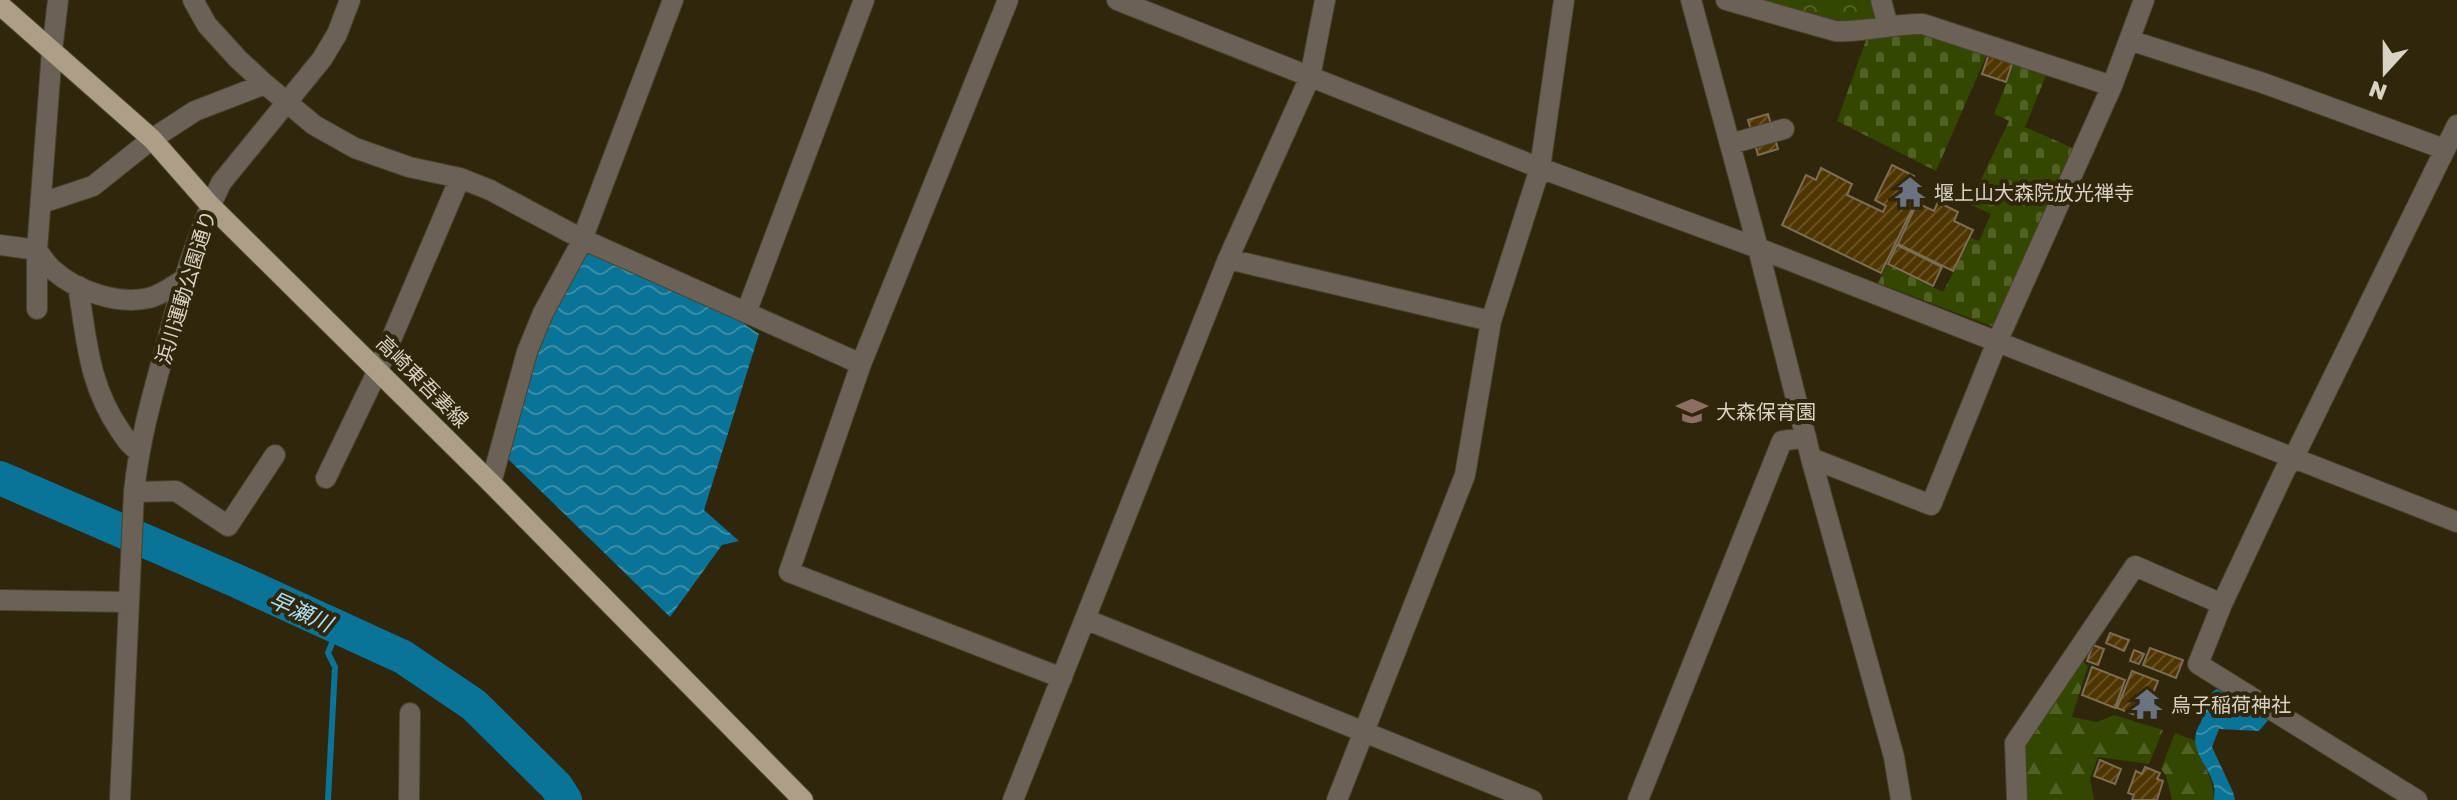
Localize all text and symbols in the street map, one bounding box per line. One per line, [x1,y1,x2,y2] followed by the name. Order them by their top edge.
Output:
[2345,32,2425,112] north arrow
[2365,76,2390,107] text: N
[1893,175,1927,209] temple icon: 堰上山大森院放光禅寺
[1934,180,2134,204] place label: 堰上山大森院放光禅寺
[150,207,220,367] street label: 浜川運動公園通り
[372,330,474,432] street label: 高崎東吾妻線
[1675,394,1709,428] school or university icon: 大森保育園
[1716,399,1816,423] place label: 大森保育園
[265,585,338,638] water label: 早瀬川
[2130,687,2164,721] temple icon: 烏子稲荷神社
[2171,692,2291,716] place label: 烏子稲荷神社

